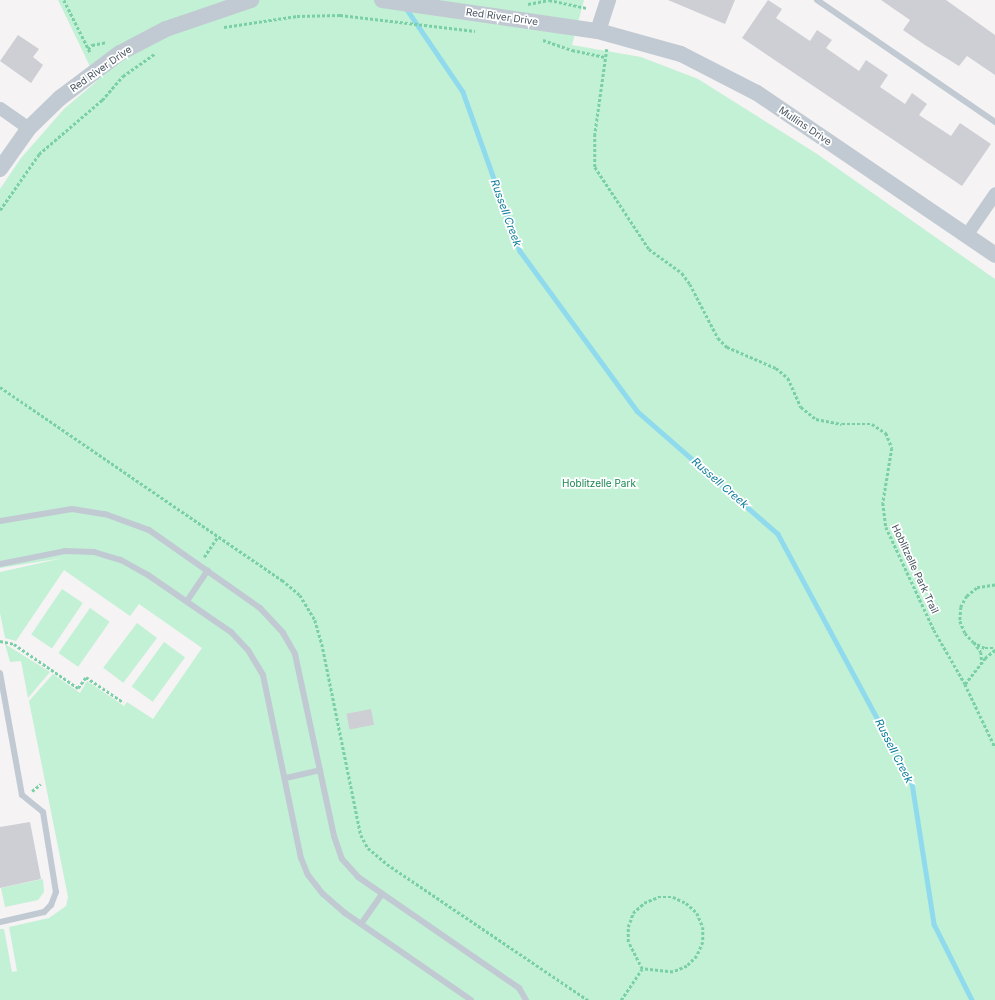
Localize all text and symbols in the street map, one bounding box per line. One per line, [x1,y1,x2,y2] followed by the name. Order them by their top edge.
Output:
[465,6,539,28] street label: Red River Drive
[68,43,134,95] street label: Red River Drive
[776,104,834,148] street label: Mullins Drive
[488,178,524,248] water label: Russell Creek
[689,455,751,511] water label: Russell Creek
[562,478,636,490] park label: Hoblitzelle Park
[889,523,941,615] street label: Hoblitzelle Park Trail
[872,717,916,785] water label: Russell Creek

